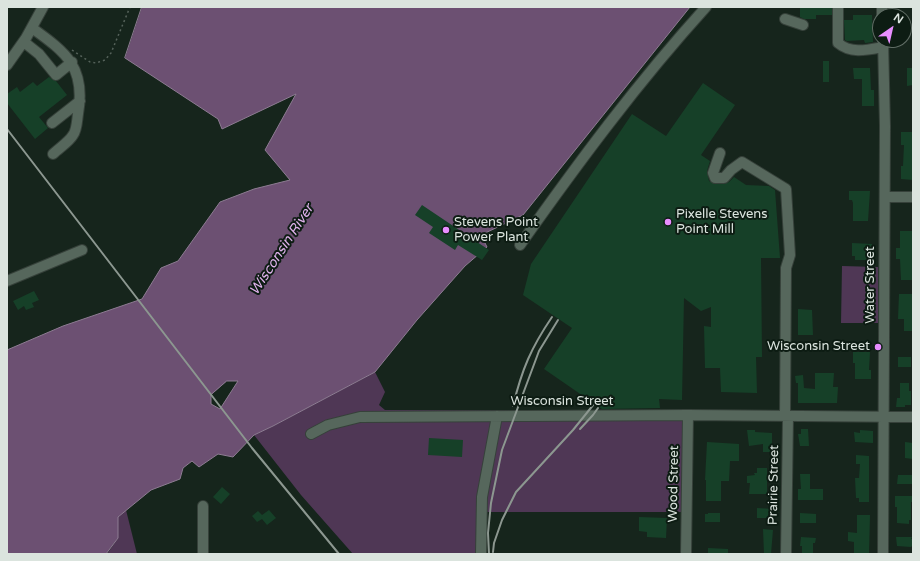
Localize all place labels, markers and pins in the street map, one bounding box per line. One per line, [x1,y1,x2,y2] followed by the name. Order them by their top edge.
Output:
[676,207,768,238] place label: Pixelle Stevens Point Mill
[454,215,538,246] place label: Stevens Point Power Plant
[663,217,673,227] marker: Pixelle Stevens Point Mill
[441,225,451,235] marker: Stevens Point Power Plant
[767,339,870,355] place label: Wisconsin Street
[873,342,883,352] marker: Wisconsin Street

